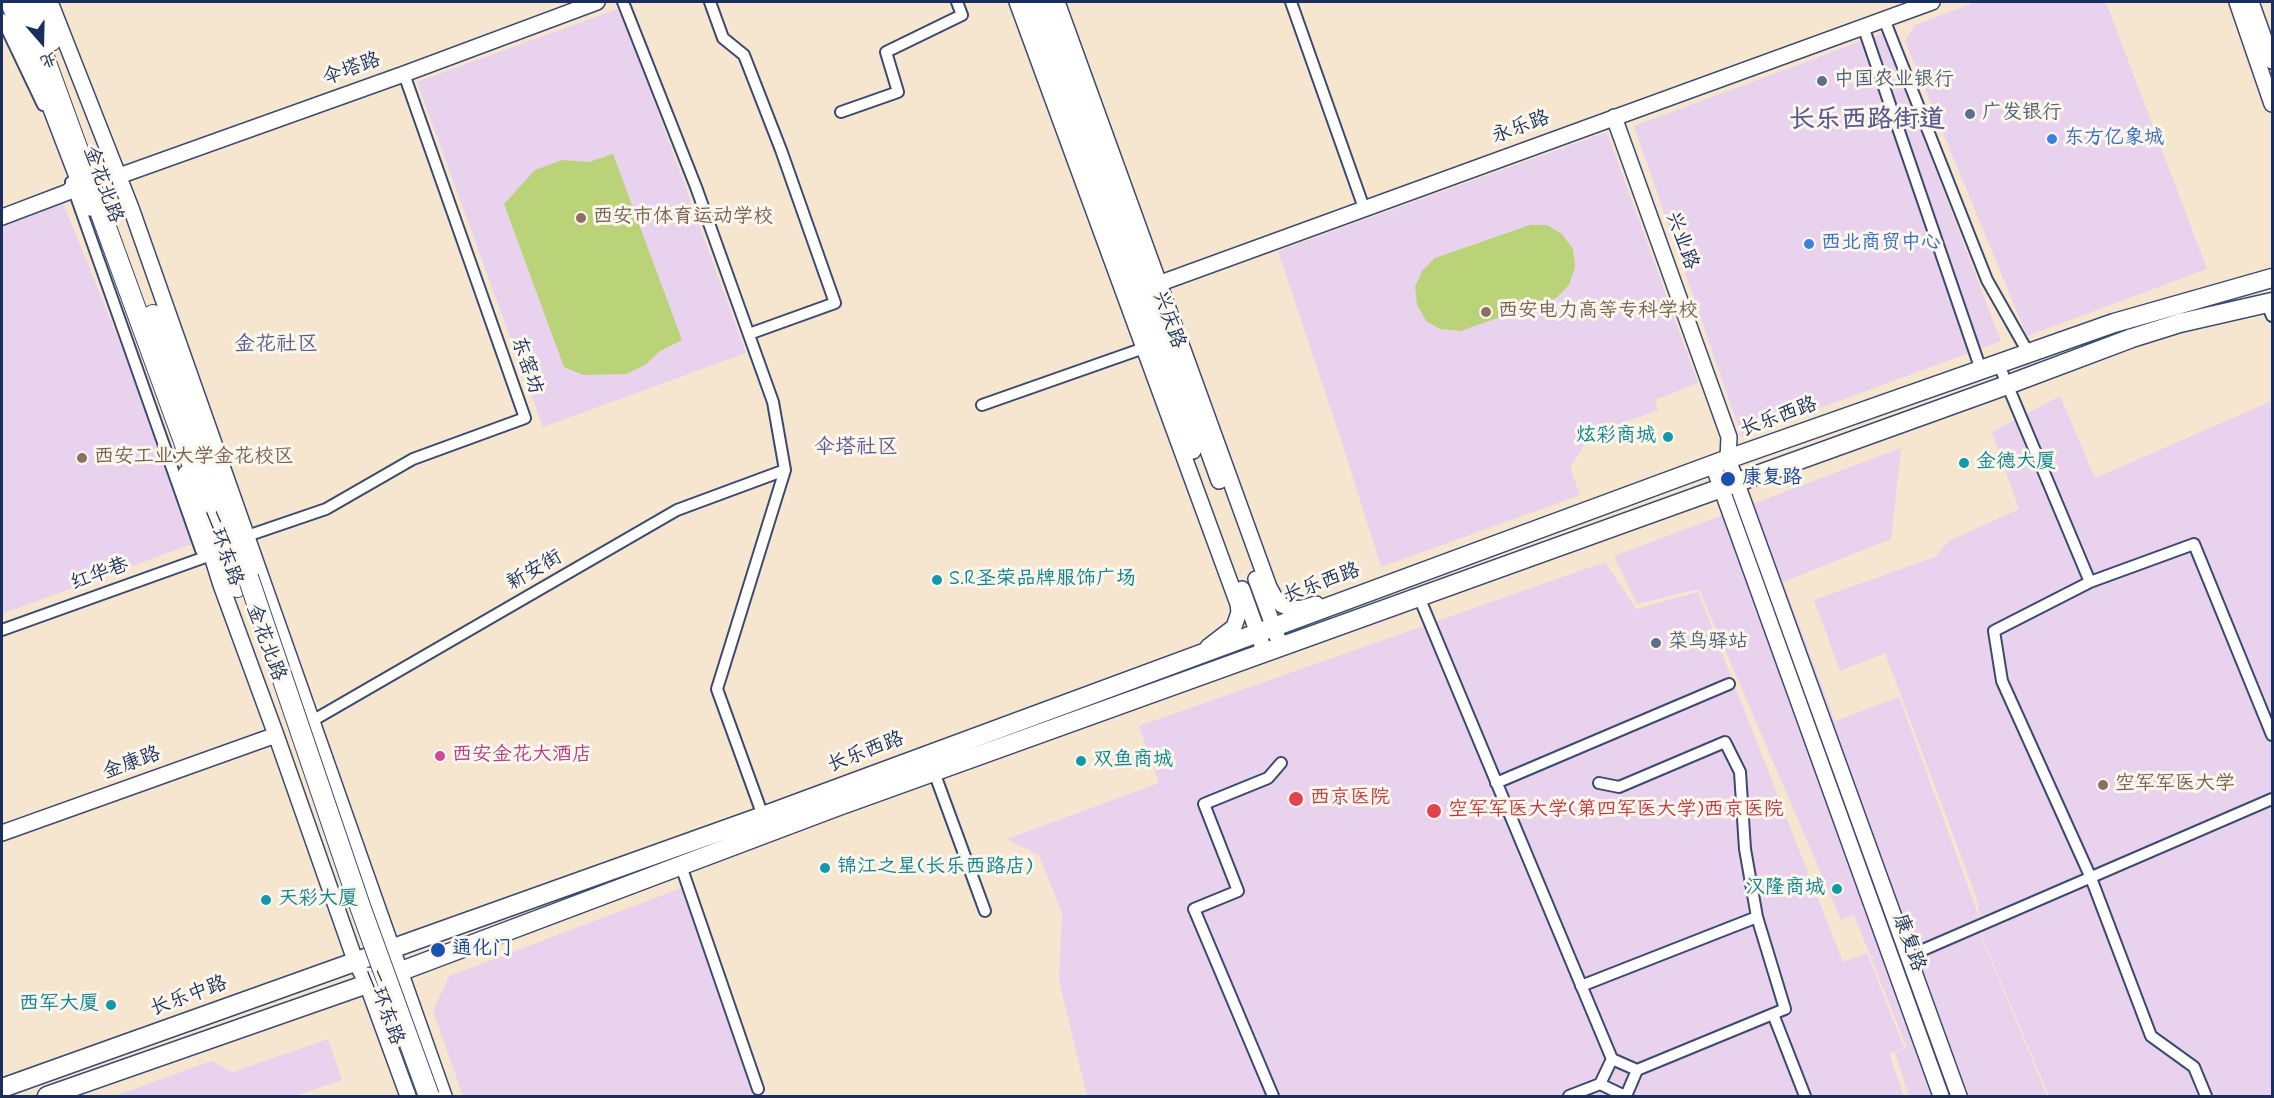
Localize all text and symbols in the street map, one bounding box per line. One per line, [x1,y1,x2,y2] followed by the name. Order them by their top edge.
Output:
[12,12,72,72] north arrow
[37,47,59,72] text: 北
[320,48,384,92] street label: 伞塔路
[1834,69,1954,93] place label: 中国农业银行
[1815,74,1829,88] marker: 中国农业银行
[1982,102,2062,126] place label: 广发银行
[1489,106,1553,150] street label: 永乐路
[1789,106,1945,138] district label: 长乐西路街道
[1963,107,1977,121] marker: 广发银行
[2064,127,2164,151] place label: 东方亿象城
[2045,132,2059,146] marker: 东方亿象城
[77,143,127,227] street label: 金花北路
[593,206,773,230] place label: 西安市体育运动学校
[1659,209,1703,273] street label: 兴业路
[574,211,588,225] marker: 西安市体育运动学校
[1821,232,1941,256] place label: 西北商贸中心
[1802,237,1816,251] marker: 西北商贸中心
[1146,288,1190,352] street label: 兴庆路
[1498,300,1698,324] place label: 西安电力高等专科学校
[1479,305,1493,319] marker: 西安电力高等专科学校
[234,333,318,359] district label: 金花社区
[505,334,547,398] street label: 东窑坊
[1737,393,1821,443] street label: 长乐西路
[1576,425,1656,449] place label: 炫彩商城
[1661,430,1675,444] marker: 炫彩商城
[814,436,898,462] district label: 伞塔社区
[94,446,294,470] place label: 西安工业大学金花校区
[75,451,89,465] marker: 西安工业大学金花校区
[1976,451,2056,475] place label: 金德大厦
[1957,456,1971,470] marker: 金德大厦
[1742,467,1802,491] place label: 康复路
[1719,470,1737,488] marker: 康复路
[197,506,247,590] street label: 二环东路
[503,546,567,596] street label: 新安街
[68,553,132,597] street label: 红华巷
[1280,559,1364,609] street label: 长乐西路
[949,568,1136,592] place label: S.R圣荣品牌服饰广场
[930,573,944,587] marker: S.R圣荣品牌服饰广场
[240,601,290,685] street label: 金花北路
[1668,631,1748,655] place label: 菜鸟驿站
[1649,636,1663,650] marker: 菜鸟驿站
[824,727,908,779] street label: 长乐西路
[100,742,164,786] street label: 金康路
[452,744,592,768] place label: 西安金花大酒店
[433,749,447,763] marker: 西安金花大酒店
[1093,749,1173,773] place label: 双鱼商城
[1074,754,1088,768] marker: 双鱼商城
[2115,773,2235,797] place label: 空军军医大学
[2096,778,2110,792] marker: 空军军医大学
[1310,787,1390,811] place label: 西京医院
[1287,790,1305,808] marker: 西京医院
[1448,799,1784,823] place label: 空军军医大学(第四军医大学)西京医院
[1425,802,1443,820] marker: 空军军医大学(第四军医大学)西京医院
[837,856,1033,880] place label: 锦江之星(长乐西路店)
[818,861,832,875] marker: 锦江之星(长乐西路店)
[1745,877,1825,901] place label: 汉隆商城
[1830,882,1844,896] marker: 汉隆商城
[278,888,358,912] place label: 天彩大厦
[259,893,273,907] marker: 天彩大厦
[1886,911,1930,975] street label: 康复路
[452,938,512,962] place label: 通化门
[429,941,447,959] marker: 通化门
[358,965,408,1049] street label: 二环东路
[147,972,231,1022] street label: 长乐中路
[19,993,99,1017] place label: 西军大厦
[104,998,118,1012] marker: 西军大厦

